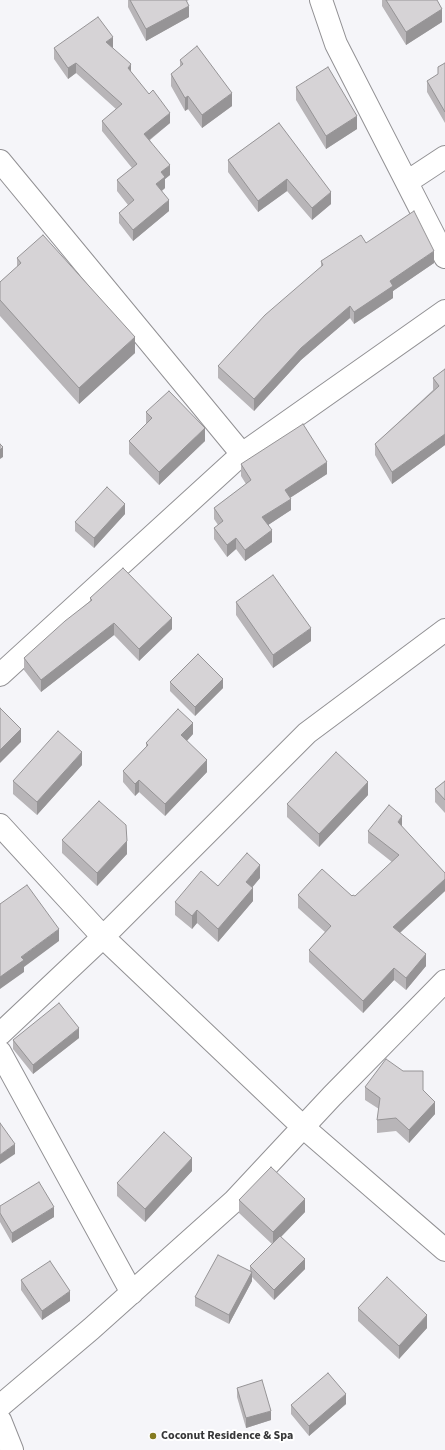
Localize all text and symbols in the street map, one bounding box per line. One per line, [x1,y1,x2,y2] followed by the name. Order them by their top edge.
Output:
[161,1429,293,1443] place label: Coconut Residence & Spa
[148,1431,158,1441] marker: Coconut Residence & Spa

